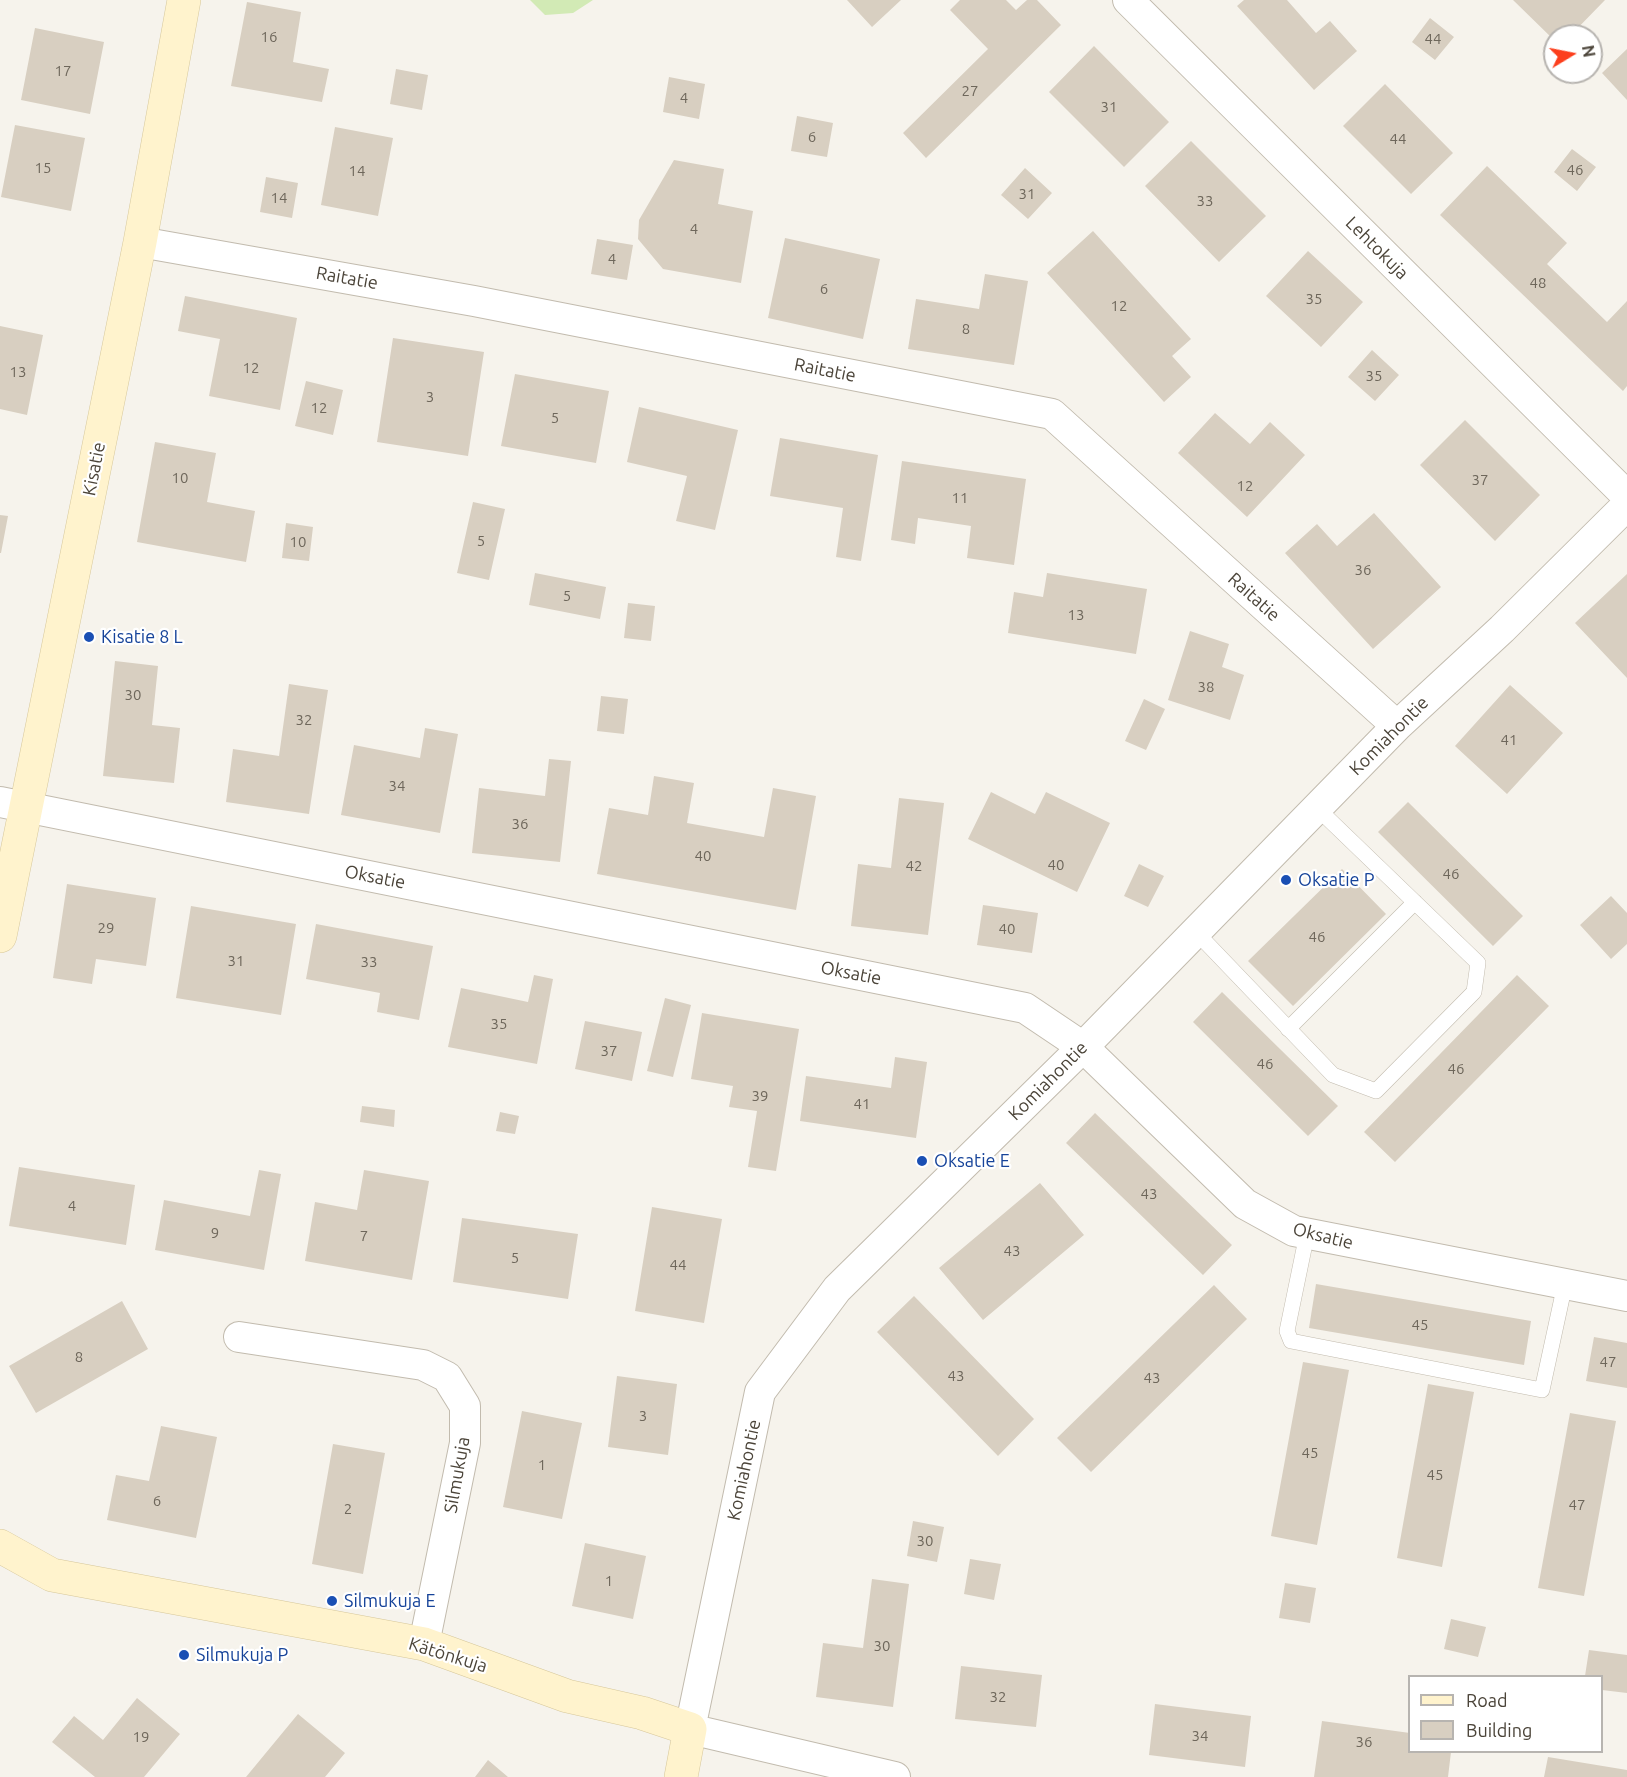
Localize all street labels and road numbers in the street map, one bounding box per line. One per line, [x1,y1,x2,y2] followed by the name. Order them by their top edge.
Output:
[1341,212,1413,284] street label: Lehtokuja
[314,262,380,294] street label: Raitatie
[792,353,858,387] street label: Raitatie
[78,440,110,498] street label: Kisatie
[1224,568,1284,626] street label: Raitatie
[1345,692,1433,780] street label: Komiahontie
[343,861,407,893] street label: Oksatie
[819,957,883,989] street label: Oksatie
[1004,1037,1092,1125] street label: Komiahontie
[1291,1218,1355,1254] street label: Oksatie
[723,1417,765,1523] street label: Komiahontie
[440,1435,474,1515] street label: Silmukuja
[406,1633,490,1677] street label: Kätönkuja

